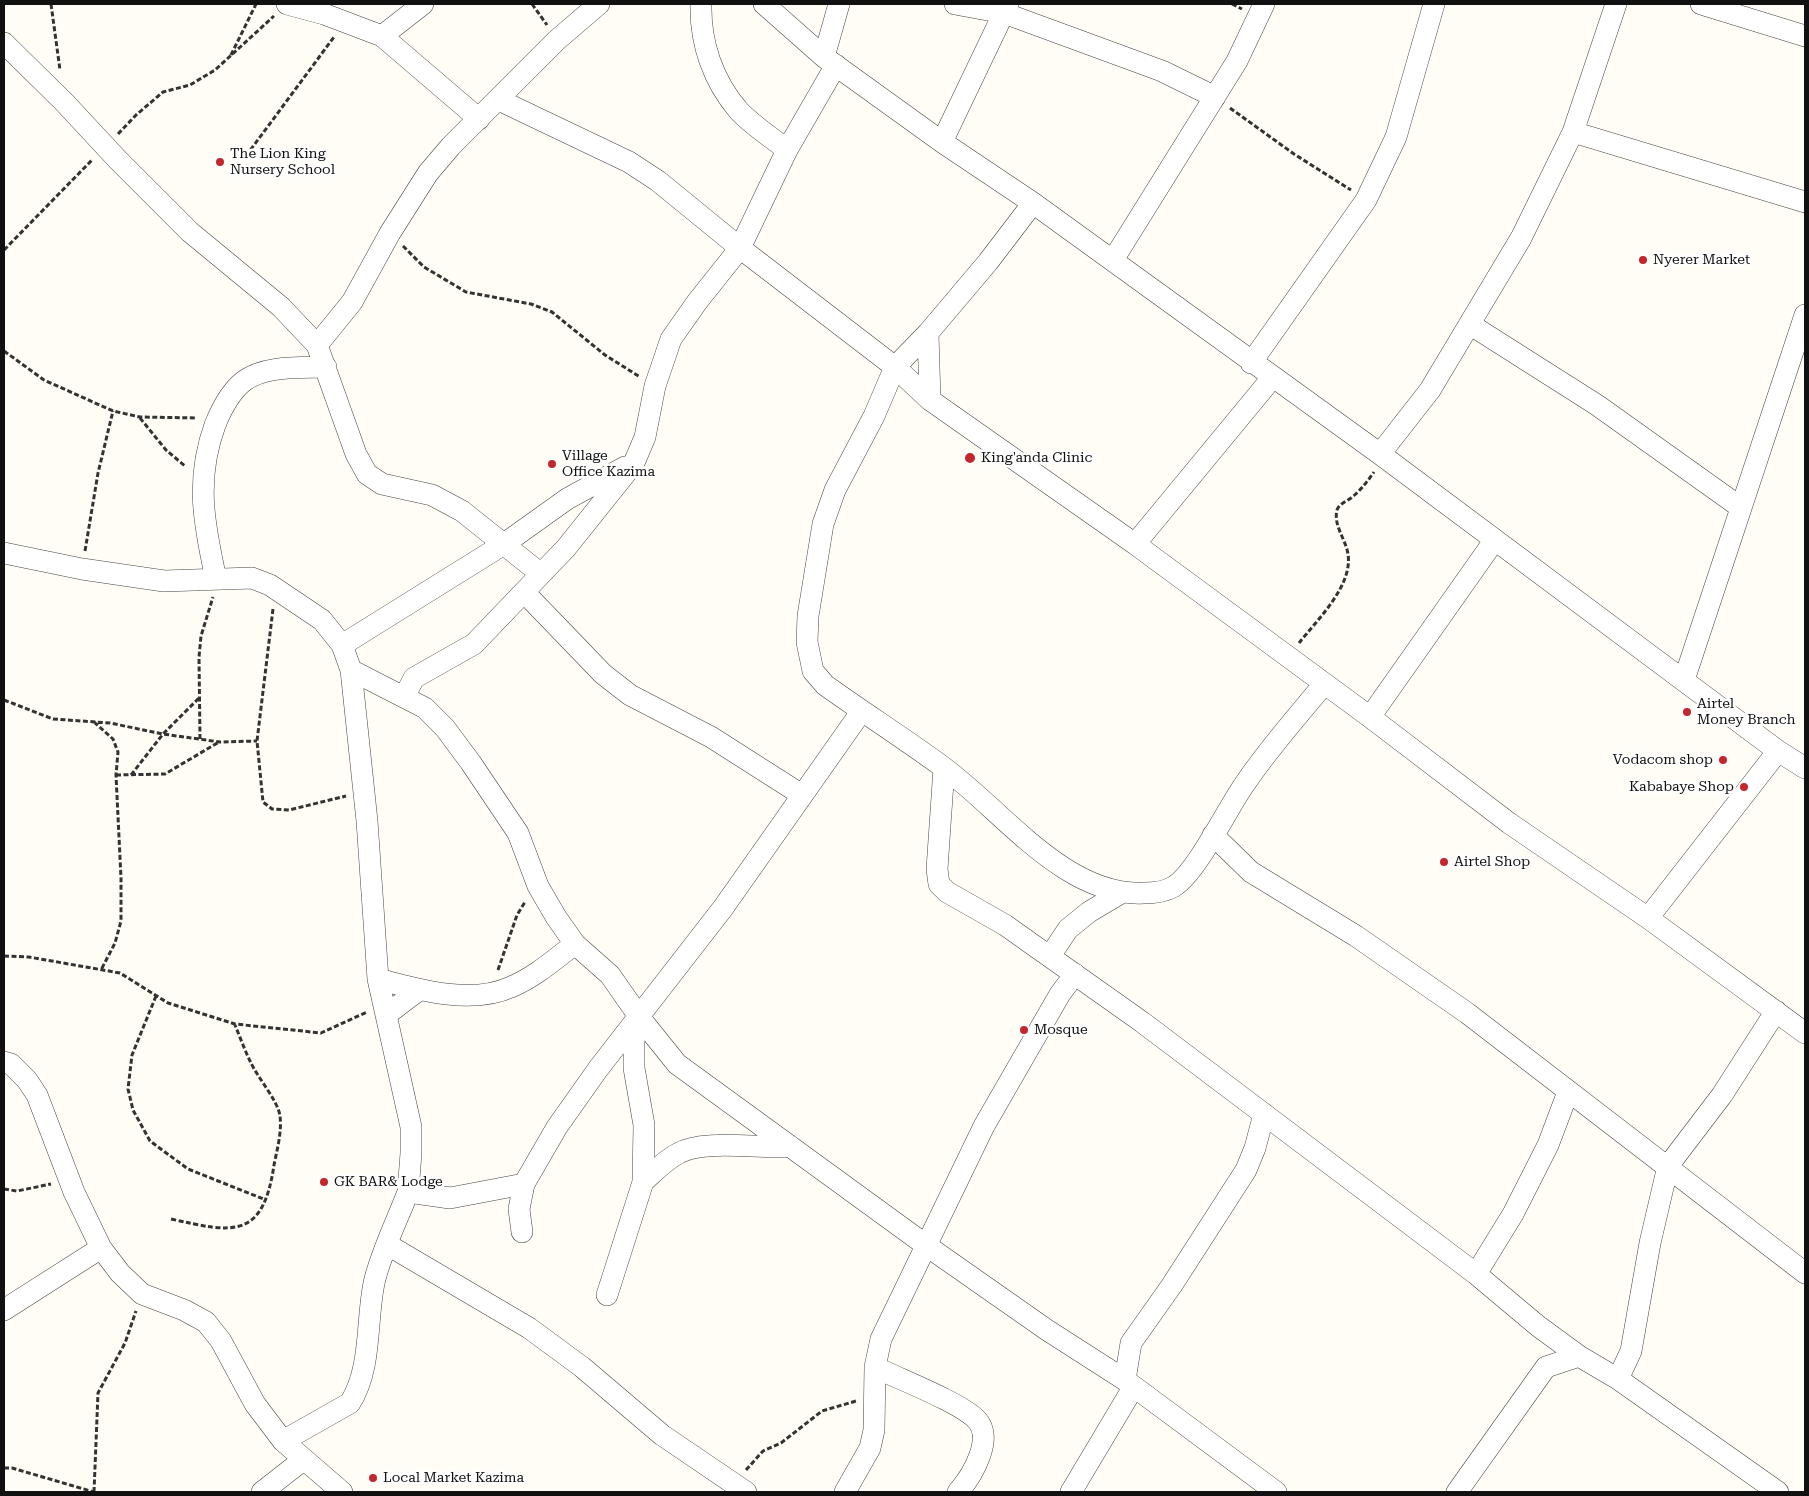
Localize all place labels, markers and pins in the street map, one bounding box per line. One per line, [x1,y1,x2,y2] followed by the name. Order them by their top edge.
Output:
[230,146,335,178] place label: The Lion King Nursery School
[214,156,226,168] marker: The Lion King Nursery School
[1653,252,1750,268] place label: Nyerer Market
[1637,254,1649,266] marker: Nyerer Market
[562,448,655,481] place label: Village Office Kazima
[981,450,1092,466] place label: King'anda Clinic
[963,451,977,465] marker: King'anda Clinic
[546,458,558,470] marker: Village Office Kazima
[1697,696,1796,729] place label: Airtel Money Branch
[1681,706,1693,718] marker: Airtel Money Branch
[1613,752,1713,768] place label: Vodacom shop
[1717,754,1729,766] marker: Vodacom shop
[1629,779,1734,795] place label: Kababaye Shop
[1738,781,1750,793] marker: Kababaye Shop
[1454,854,1530,870] place label: Airtel Shop
[1438,856,1450,868] marker: Airtel Shop
[1034,1022,1088,1038] place label: Mosque
[1018,1024,1030,1036] marker: Mosque
[334,1174,443,1190] place label: GK BAR& Lodge
[318,1176,330,1188] marker: GK BAR& Lodge
[383,1470,524,1486] place label: Local Market Kazima
[367,1472,379,1484] marker: Local Market Kazima

